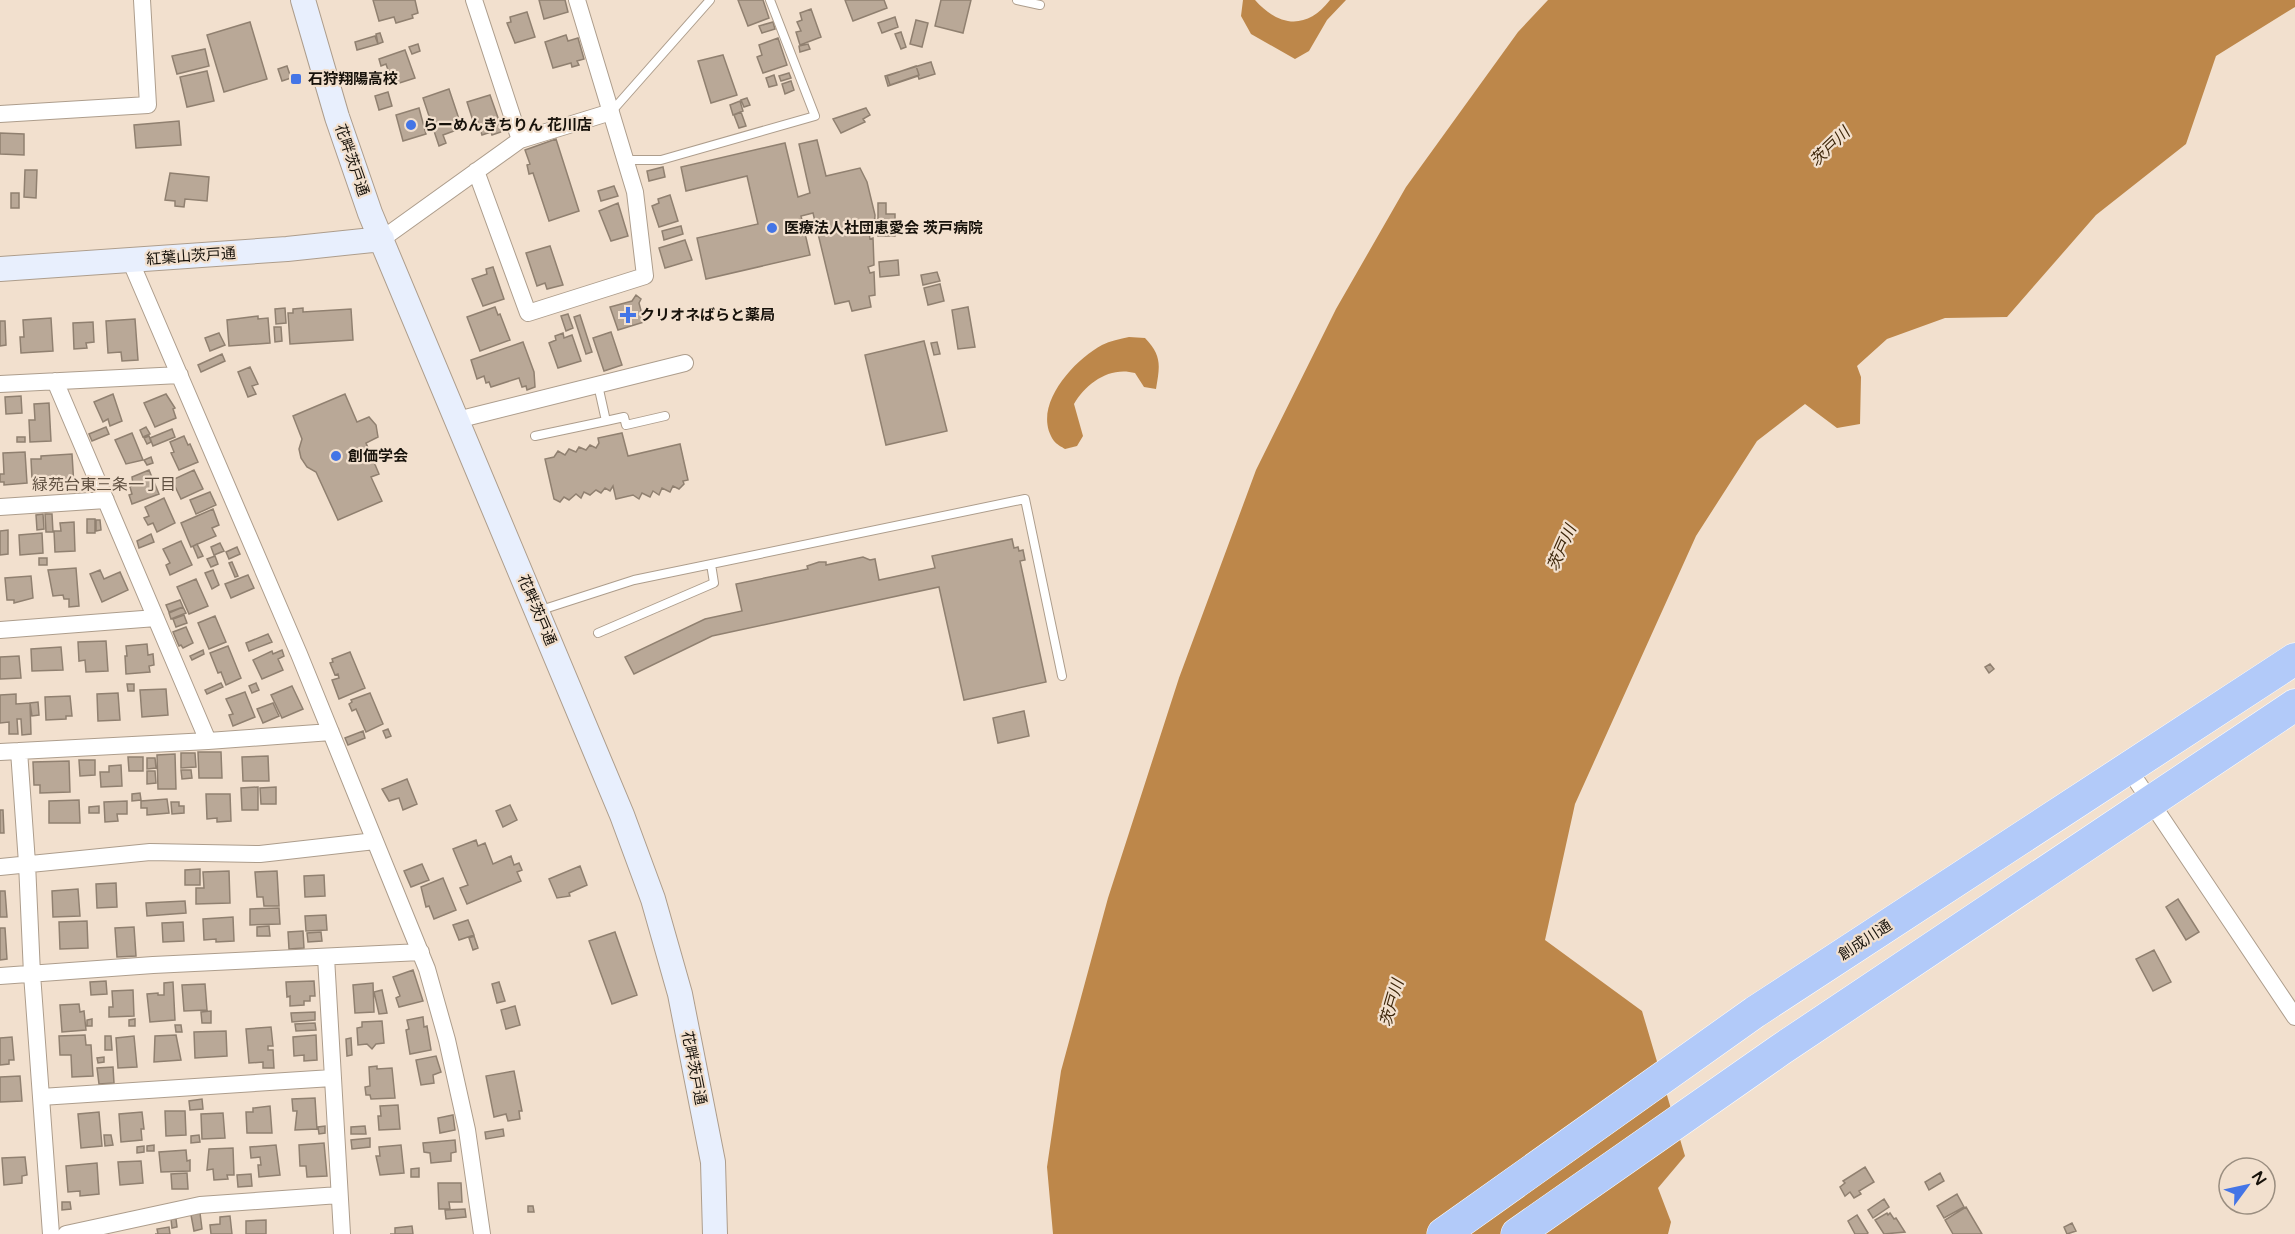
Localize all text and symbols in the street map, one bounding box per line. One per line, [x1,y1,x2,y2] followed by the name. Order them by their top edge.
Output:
[308,70,398,88] place label: 石狩翔陽高校
[289,72,303,86] marker: 石狩翔陽高校
[423,116,592,134] place label: らーめんきちりん 花川店
[404,118,418,132] marker: らーめんきちりん 花川店
[331,122,373,198] street label: 花畔茨戸通
[1806,122,1856,171] water label: 茨戸川
[784,219,983,237] place label: 医療法人社団恵愛会 茨戸病院
[765,221,779,235] marker: 医療法人社団恵愛会 茨戸病院
[145,244,237,268] street label: 紅葉山茨戸通
[640,306,775,324] place label: クリオネばらと薬局
[621,308,635,322] marker: クリオネばらと薬局
[348,447,408,465] place label: 創価学会
[329,449,343,463] marker: 創価学会
[32,475,176,495] district label: 緑苑台東三条一丁目
[1543,520,1582,574] water label: 茨戸川
[514,572,560,648] street label: 花畔茨戸通
[1835,916,1895,964] street label: 創成川通
[1376,975,1409,1029] water label: 茨戸川
[678,1029,710,1107] street label: 花畔茨戸通
[2217,1156,2277,1216] north arrow
[2247,1168,2271,1189] text: N

